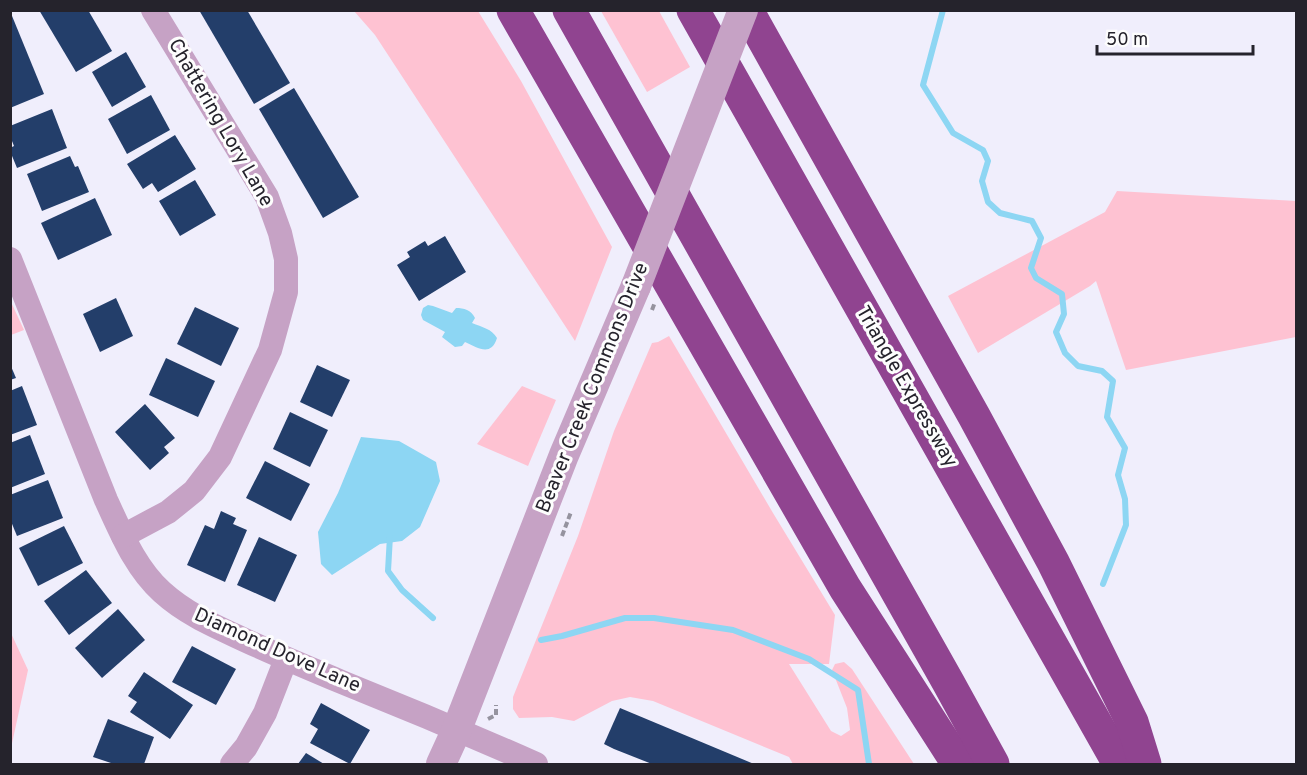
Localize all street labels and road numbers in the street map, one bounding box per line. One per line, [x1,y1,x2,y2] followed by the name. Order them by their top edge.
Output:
[161,34,279,212] street label: Chattering Lory Lane
[531,259,655,517] street label: Beaver Creek Commons Drive
[849,302,963,472] street label: Triangle Expressway
[190,603,364,699] street label: Diamond Dove Lane

